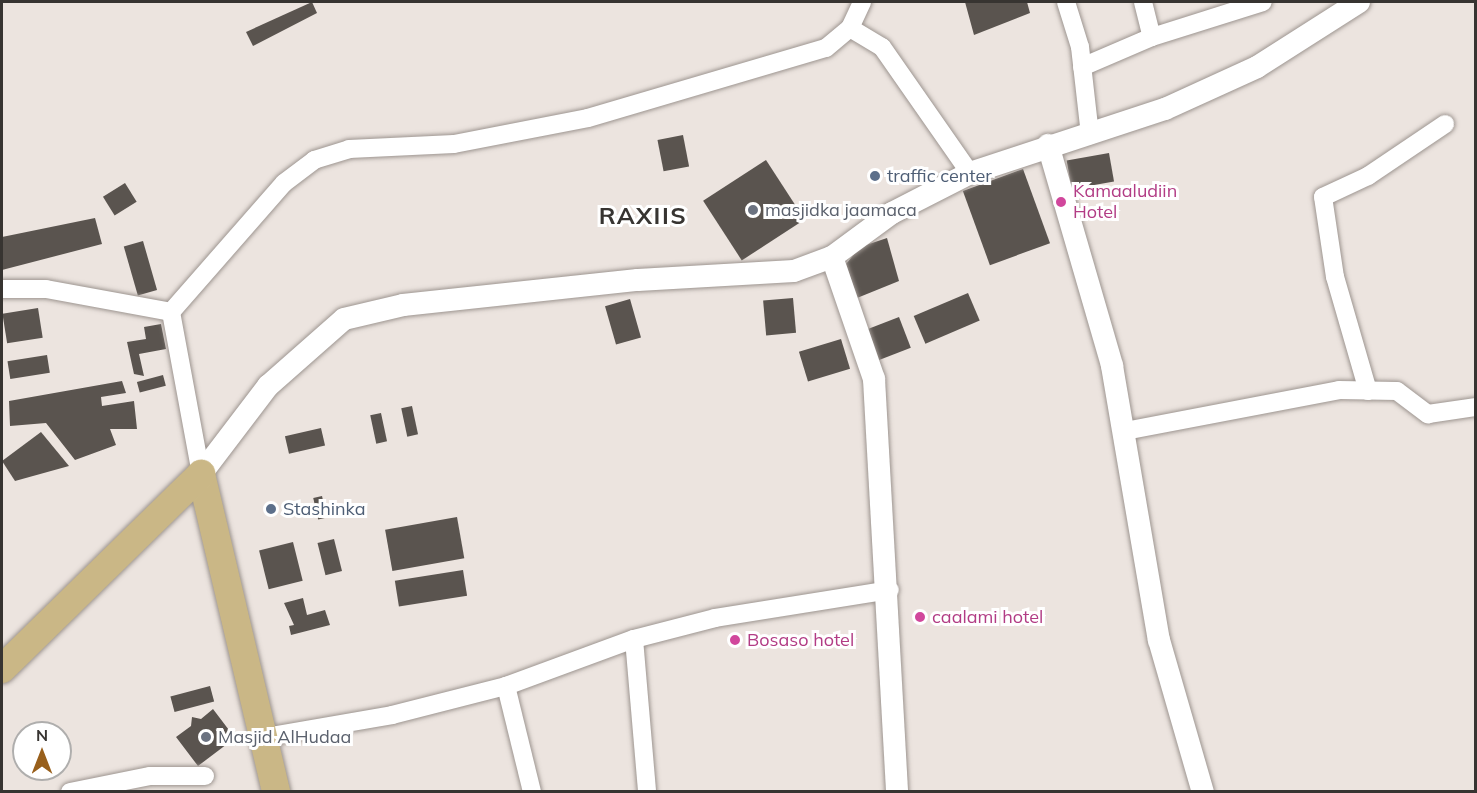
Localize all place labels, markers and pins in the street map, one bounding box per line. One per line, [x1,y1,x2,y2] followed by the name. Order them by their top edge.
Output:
[887,165,992,187] place label: traffic center
[868,169,882,183] marker: traffic center
[1073,181,1177,224] place label: Kamaaludiin Hotel
[1054,195,1068,209] marker: Kamaaludiin Hotel
[765,199,917,221] place label: masjidka jaamaca
[746,203,760,217] marker: masjidka jaamaca
[283,498,366,520] place label: Stashinka
[264,502,278,516] marker: Stashinka
[932,606,1043,628] place label: caalami hotel
[913,610,927,624] marker: caalami hotel
[747,629,854,651] place label: Bosaso hotel
[728,633,742,647] marker: Bosaso hotel
[218,726,351,748] place label: Masjid AlHudaa
[199,730,213,744] marker: Masjid AlHudaa

